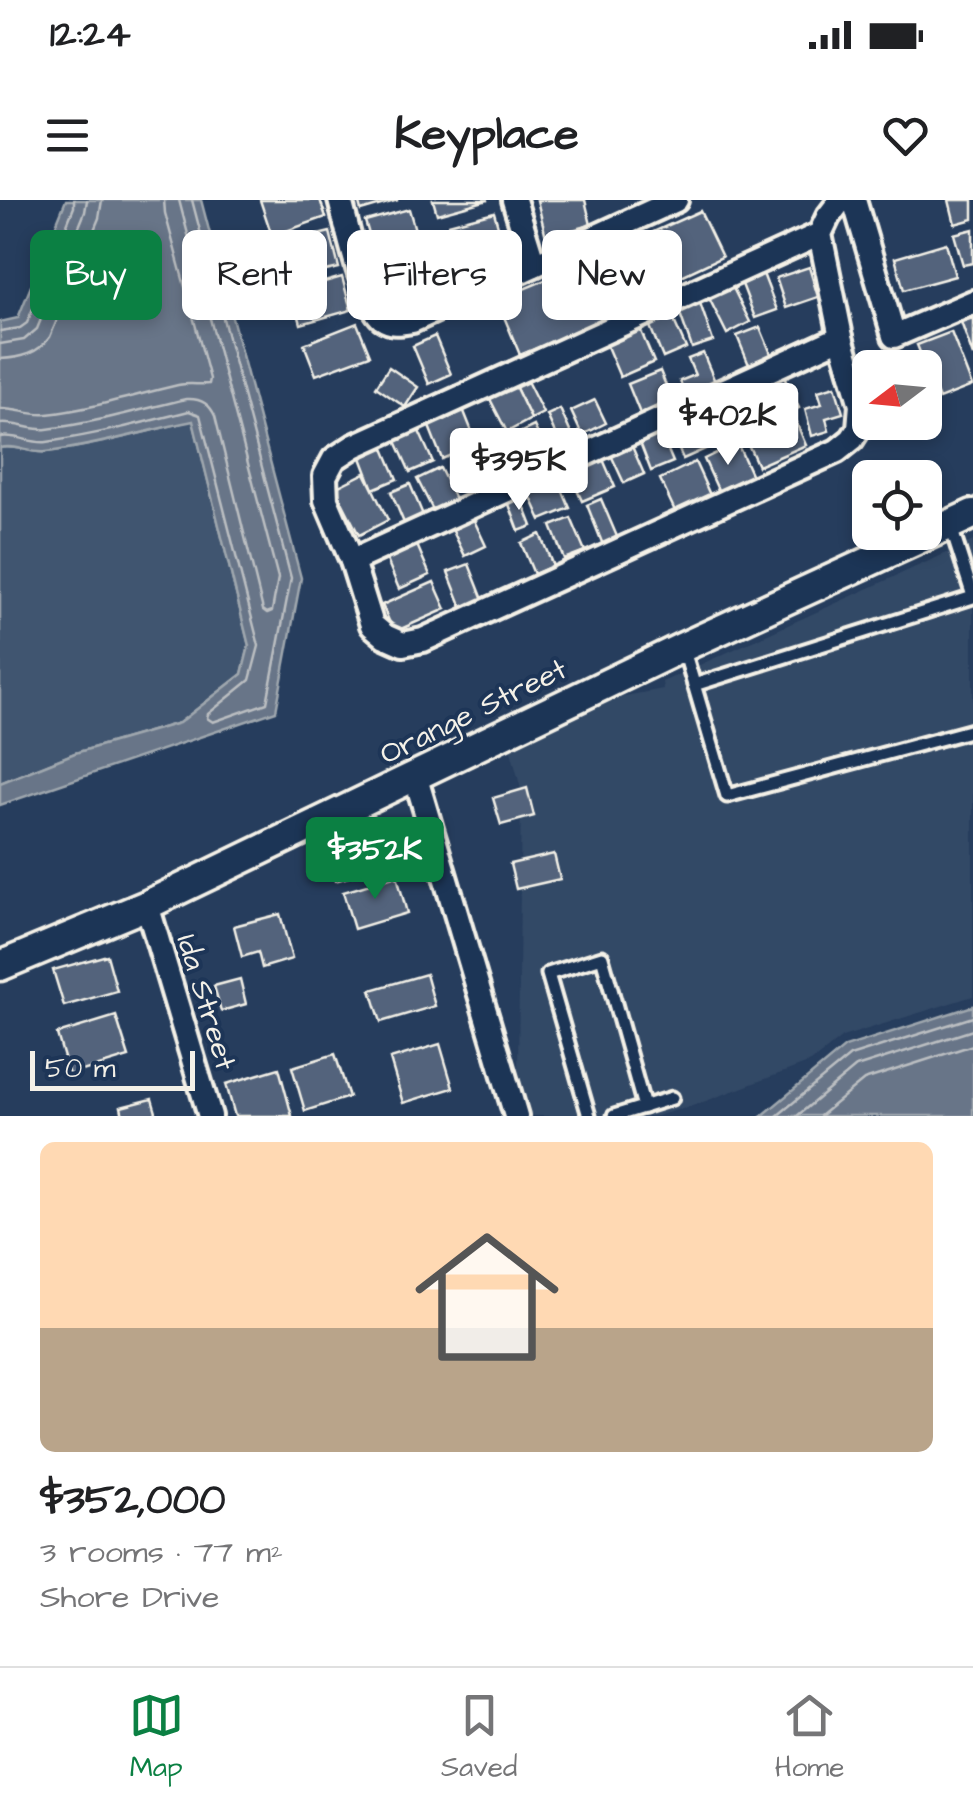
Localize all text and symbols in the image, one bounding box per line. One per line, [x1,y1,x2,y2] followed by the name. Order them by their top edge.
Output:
[50,9,131,61] text: 12:24
[394,104,579,166] text: Keyplace
[40,108,95,163] icon: menu
[878,108,933,163] icon: heart
[30,230,162,320] chip: Buy
[182,230,327,320] chip: Rent
[347,230,522,320] chip: Filters
[542,230,682,320] chip: New
[852,350,942,440] north arrow
[852,350,942,550] map controls
[658,383,798,468] pin: $402K
[679,393,777,438] text: $402K
[449,428,589,513] pin: $395K
[472,438,566,483] text: $395K
[852,460,942,550] button: locate
[373,648,574,776] street label: Orange Street
[305,817,445,902] pin: $352K
[328,827,422,872] text: $352K
[166,929,247,1075] street label: Ida Street
[30,1046,195,1090] scale bar
[45,1049,116,1088] text: 50 m
[397,1207,577,1387] icon: home
[40,1472,225,1530] text: $352,000
[40,1530,283,1575] text: 3 rooms · 77 m²
[40,1575,219,1620] text: Shore Drive
[129,1688,184,1787] tab: Map
[441,1688,517,1787] tab: Saved
[775,1688,844,1787] tab: Home

